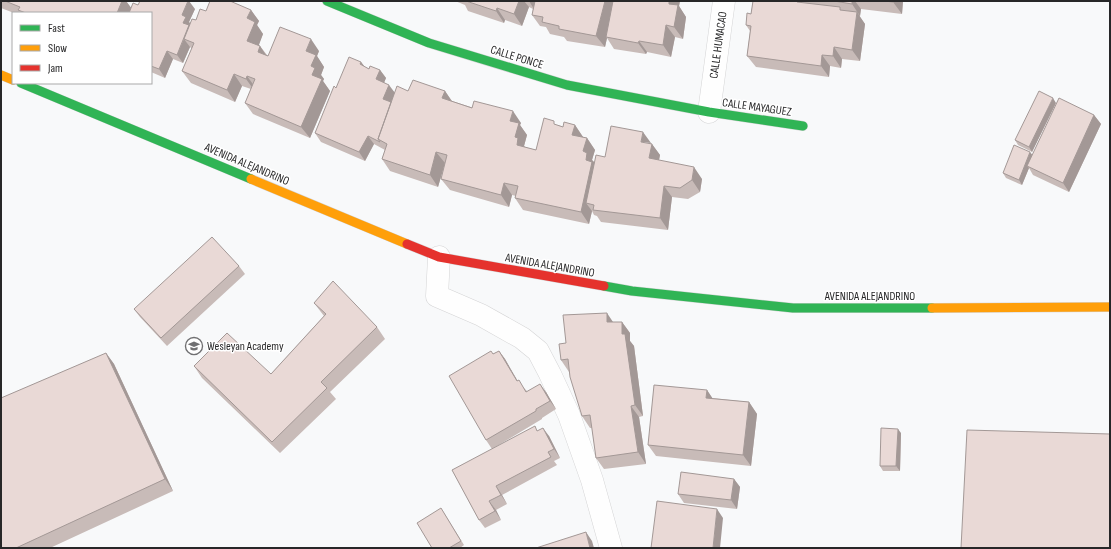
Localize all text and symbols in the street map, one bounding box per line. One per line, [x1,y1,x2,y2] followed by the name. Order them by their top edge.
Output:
[706,10,731,80] street label: CALLE HUMACAO
[12,12,152,84] legend
[48,21,65,36] text: Fast
[48,41,67,56] text: Slow
[489,42,545,73] street label: CALLE PONCE
[47,61,63,76] text: Jam
[721,95,793,120] street label: CALLE MAYAGUEZ
[201,139,292,189] street label: AVENIDA ALEJANDRINO
[503,250,596,281] street label: AVENIDA ALEJANDRINO
[824,289,915,304] street label: AVENIDA ALEJANDRINO
[184,336,204,356] school or university icon: Wesleyan Academy
[207,339,284,354] place label: Wesleyan Academy

